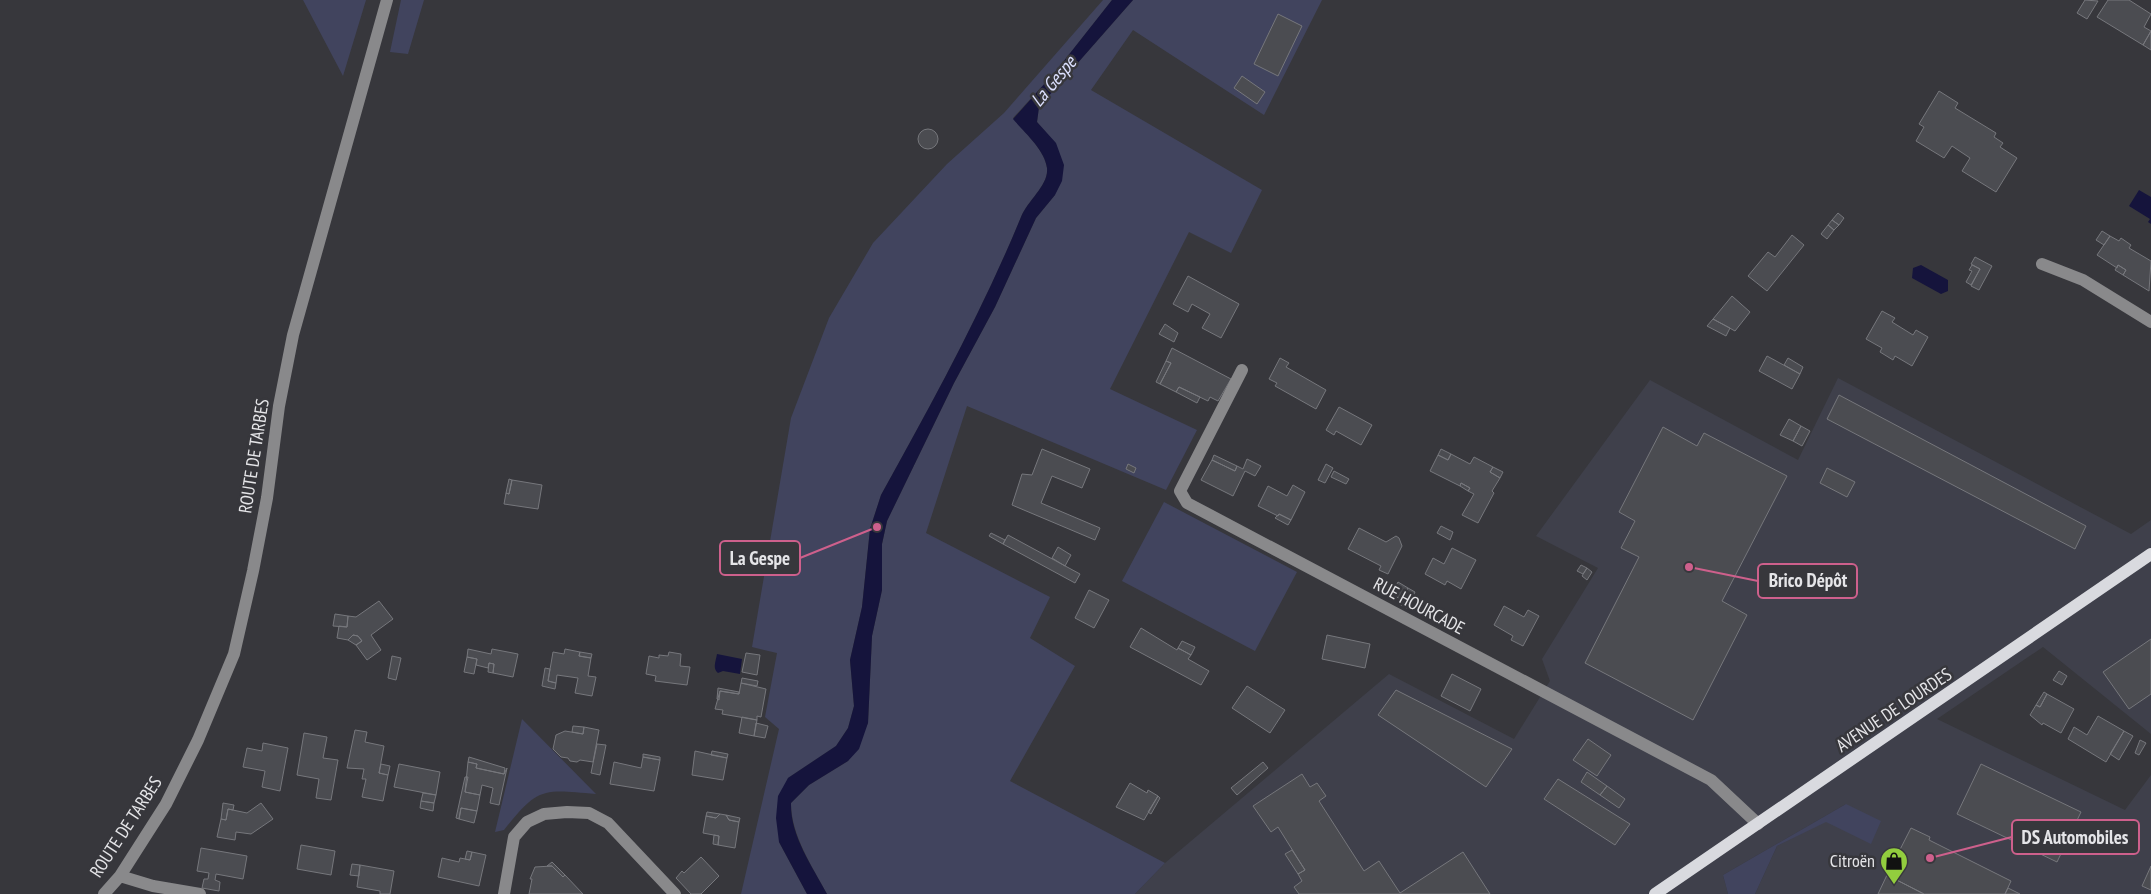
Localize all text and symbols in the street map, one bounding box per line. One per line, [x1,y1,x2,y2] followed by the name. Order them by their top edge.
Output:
[1025,50,1082,111] water label: La Gespe
[233,397,274,515] street label: ROUTE DE TARBES
[720,541,800,575] callout: La Gespe
[730,546,790,570] text: La Gespe
[1758,564,1857,598] callout: Brico Dépôt
[1769,568,1848,592] text: Brico Dépôt
[1370,572,1469,639] street label: RUE HOURCADE
[1831,662,1956,757] street label: AVENUE DE LOURDES
[84,772,167,881] street label: ROUTE DE TARBES
[2012,820,2139,854] callout: DS Automobiles
[2022,825,2129,849] text: DS Automobiles
[1879,846,1909,885] shop icon: Citroën
[1830,849,1875,872] place label: Citroën

